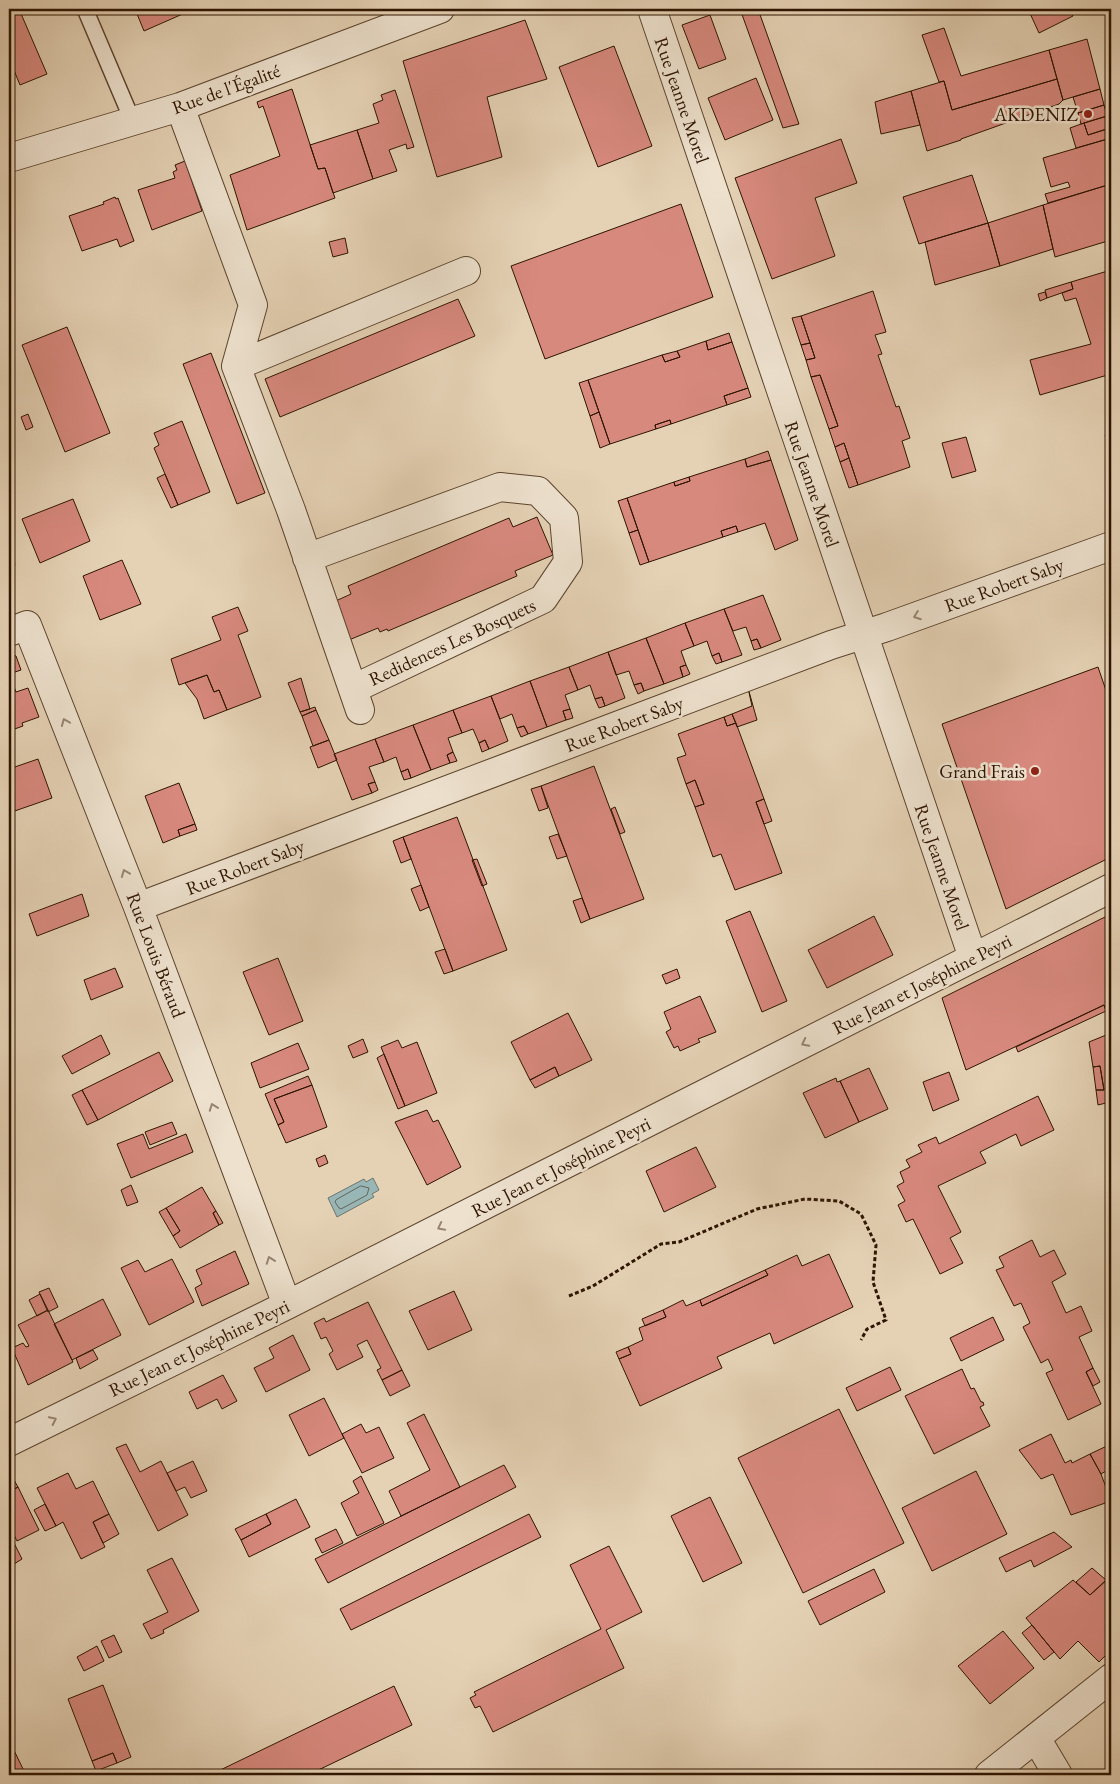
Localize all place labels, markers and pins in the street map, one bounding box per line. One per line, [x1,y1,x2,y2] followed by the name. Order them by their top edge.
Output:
[993,102,1079,127] place label: AKDENIZ
[1082,108,1094,120] marker: AKDENIZ
[939,759,1025,784] place label: Grand Frais
[1029,765,1041,777] marker: Grand Frais

